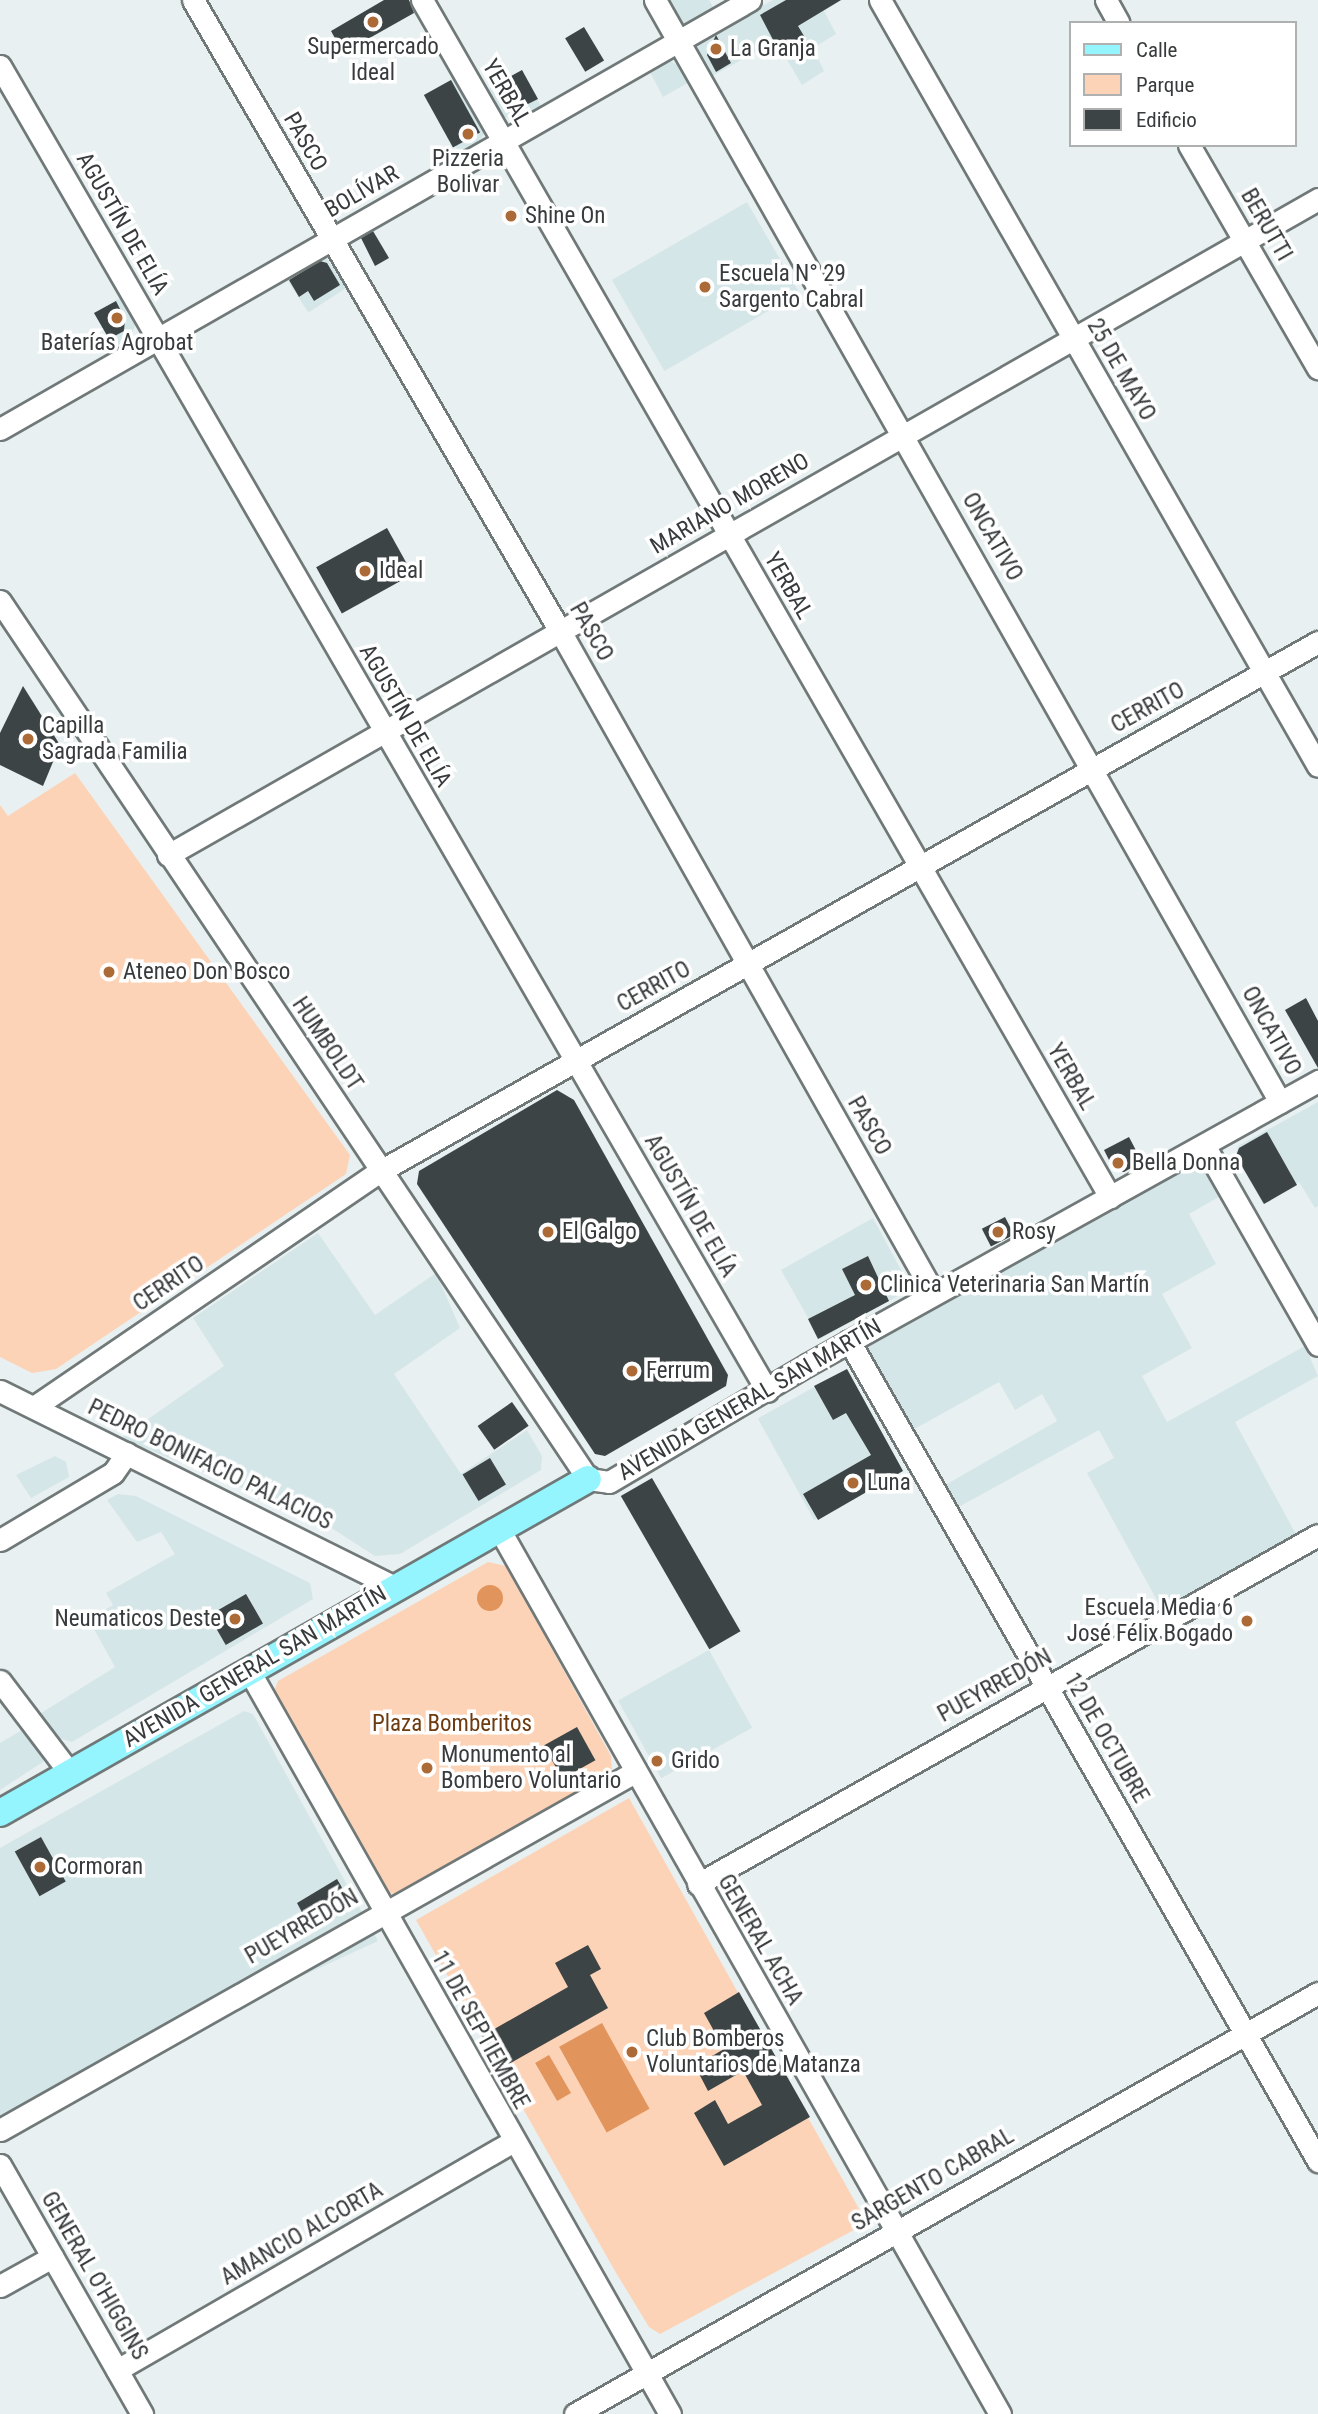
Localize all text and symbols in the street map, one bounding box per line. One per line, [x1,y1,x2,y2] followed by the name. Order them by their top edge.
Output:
[365,14,381,30] marker: Supermercado Ideal
[1070,21,1297,147] legend
[307,33,439,87] place label: Supermercado Ideal
[730,35,816,63] place label: La Granja
[1136,38,1177,62] text: Calle
[708,41,724,57] marker: La Granja
[476,55,536,131] street label: YERBAL
[1136,73,1194,97] text: Parque
[277,108,333,176] street label: PASCO
[1136,108,1197,132] text: Edificio
[460,126,476,142] marker: Pizzeria Bolivar
[432,145,504,199] place label: Pizzeria Bolivar
[70,148,174,300] street label: AGUSTÍN DE ELÍA
[320,160,404,224] street label: BOLÍVAR
[1234,184,1298,266] street label: BERUTTI
[525,202,605,230] place label: Shine On
[503,208,519,224] marker: Shine On
[719,260,864,314] place label: Escuela N° 29 Sargento Cabral
[697,279,713,295] marker: Escuela N° 29 Sargento Cabral
[109,310,125,326] marker: Baterías Agrobat
[1081,314,1161,426] street label: 25 DE MAYO
[41,329,193,357] place label: Baterías Agrobat
[646,447,814,561] street label: MARIANO MORENO
[956,488,1028,586] street label: ONCATIVO
[758,548,818,624] street label: YERBAL
[379,557,423,585] place label: Ideal
[357,563,373,579] marker: Ideal
[563,598,619,666] street label: PASCO
[353,640,457,792] street label: AGUSTÍN DE ELÍA
[1106,677,1190,739] street label: CERRITO
[42,712,187,766] place label: Capilla Sagrada Familia
[20,731,36,747] marker: Capilla Sagrada Familia
[612,956,696,1018] street label: CERRITO
[123,958,290,986] place label: Ateneo Don Bosco
[101,964,117,980] marker: Ateneo Don Bosco
[1235,982,1307,1080] street label: ONCATIVO
[286,992,368,1096] street label: HUMBOLDT
[1041,1039,1101,1115] street label: YERBAL
[841,1092,897,1160] street label: PASCO
[638,1130,742,1282] street label: AGUSTÍN DE ELÍA
[1132,1149,1240,1177] place label: Bella Donna
[1110,1155,1126,1171] marker: Bella Donna
[562,1218,637,1246] place label: El Galgo
[1012,1218,1056,1246] place label: Rosy
[540,1224,556,1240] marker: El Galgo
[990,1224,1006,1240] marker: Rosy
[128,1250,210,1318] street label: CERRITO
[880,1271,1149,1299] place label: Clinica Veterinaria San Martín
[858,1277,874,1293] marker: Clinica Veterinaria San Martín
[614,1313,886,1487] street label: AVENIDA GENERAL SAN MARTÍN
[646,1357,710,1385] place label: Ferrum
[624,1363,640,1379] marker: Ferrum
[83,1394,337,1536] street label: PEDRO BONIFACIO PALACIOS
[867,1469,911,1497] place label: Luna
[845,1475,861,1491] marker: Luna
[119,1580,391,1754] street label: AVENIDA GENERAL SAN MARTÍN
[1067,1594,1233,1648] place label: Escuela Media 6 José Félix Bogado
[55,1605,221,1633] place label: Neumaticos Deste
[227,1611,243,1627] marker: Neumaticos Deste
[1239,1613,1255,1629] marker: Escuela Media 6 José Félix Bogado
[933,1643,1057,1729] street label: PUEYRREDÓN
[1058,1668,1154,1808] street label: 12 DE OCTUBRE
[372,1710,532,1738] park label: Plaza Bomberitos
[441,1741,621,1795] place label: Monumento al Bombero Voluntario
[671,1747,720,1775] place label: Grido
[649,1753,665,1769] marker: Grido
[419,1760,435,1776] marker: Monumento al Bombero Voluntario
[54,1853,143,1881] place label: Cormoran
[32,1859,48,1875] marker: Cormoran
[711,1870,809,2010] street label: GENERAL ACHA
[240,1883,364,1971] street label: PUEYRREDÓN
[425,1946,535,2114] street label: 11 DE SEPTIEMBRE
[646,2025,861,2079] place label: Club Bomberos Voluntarios de Matanza
[624,2044,640,2060] marker: Club Bomberos Voluntarios de Matanza
[847,2122,1019,2238] street label: SARGENTO CABRAL
[216,2176,388,2292] street label: AMANCIO ALCORTA
[35,2187,153,2365] street label: GENERAL O'HIGGINS

